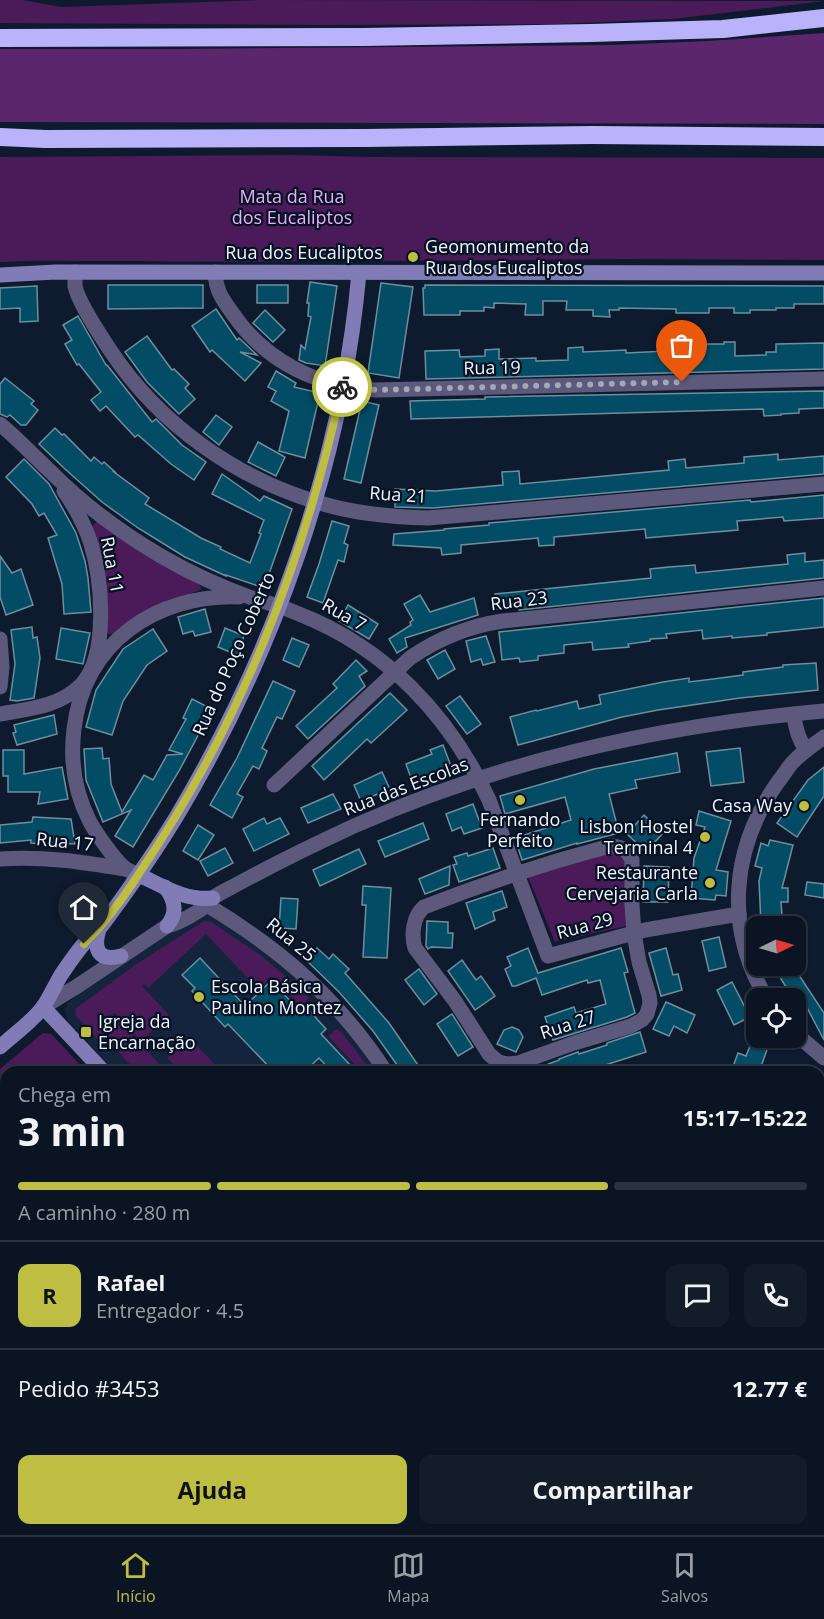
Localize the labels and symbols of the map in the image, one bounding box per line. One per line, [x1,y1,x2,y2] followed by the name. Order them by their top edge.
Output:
[232,184,352,229] park label: Mata da Rua dos Eucaliptos
[425,234,589,279] place label: Geomonumento da Rua dos Eucaliptos
[225,240,383,264] street label: Rua dos Eucaliptos
[406,250,420,264] marker: Geomonumento da Rua dos Eucaliptos
[656,320,707,382] pin
[463,355,521,379] street label: Rua 19
[312,357,372,417] courier
[369,480,428,508] street label: Rua 21
[96,534,130,595] street label: Rua 11
[186,568,280,739] street label: Rua do Poço Coberto
[489,585,549,615] street label: Rua 23
[318,592,371,636] street label: Rua 7
[340,751,472,821] street label: Rua das Escolas
[513,793,527,807] marker: Fernando Perfeito
[712,793,793,817] place label: Casa Way
[797,799,811,813] marker: Casa Way
[480,807,560,852] place label: Fernando Perfeito
[579,814,693,859] place label: Lisbon Hostel Terminal 4
[35,826,95,856] street label: Rua 17
[698,830,712,844] marker: Lisbon Hostel Terminal 4
[566,860,698,905] place label: Restaurante Cervejaria Carla
[703,876,717,890] marker: Restaurante Cervejaria Carla
[58,882,109,944] pin
[554,906,616,944] street label: Rua 29
[262,912,321,967] street label: Rua 25
[746,916,806,976] north arrow
[211,974,342,1019] place label: Escola Básica Paulino Montez
[192,990,206,1004] marker: Escola Básica Paulino Montez
[537,1004,599,1044] street label: Rua 27
[98,1009,196,1054] place label: Igreja da Encarnação
[79,1025,93,1039] marker: Igreja da Encarnação

